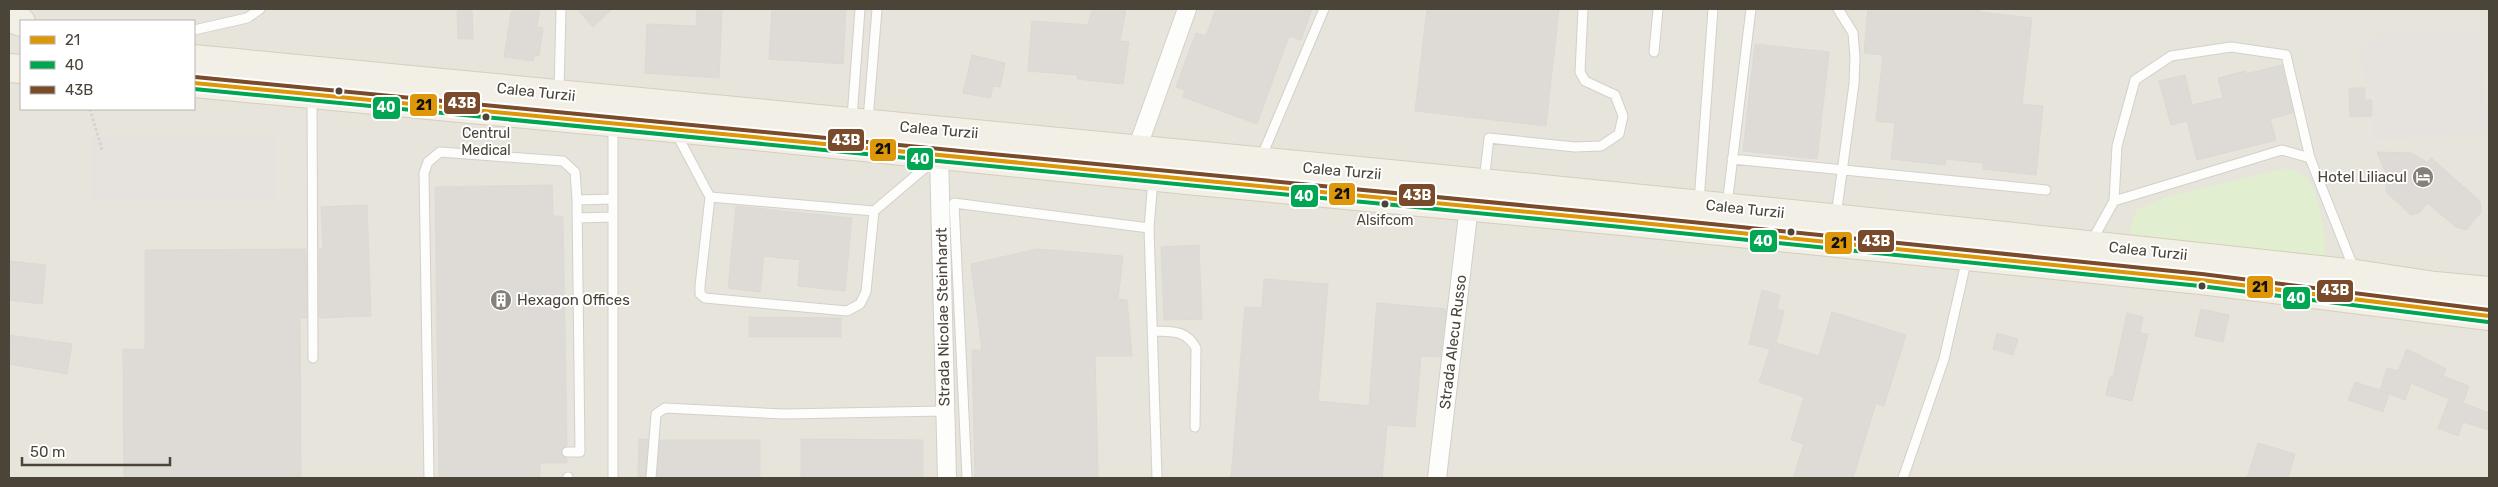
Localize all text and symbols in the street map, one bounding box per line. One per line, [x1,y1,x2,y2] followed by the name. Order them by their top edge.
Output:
[20,20,195,110] legend
[65,31,80,49] text: 21
[65,56,84,74] text: 40
[496,79,576,105] street label: Calea Turzii
[65,81,93,99] text: 43B
[334,86,344,96] unlabelled marker
[443,91,481,115] line badge: 43B
[409,93,438,117] line badge: 21
[448,95,476,112] text: 43B
[372,96,401,120] line badge: 40
[416,97,432,114] text: 21
[376,99,396,116] text: 40
[481,112,491,122] marker: Centrul Medical
[899,118,979,142] street label: Calea Turzii
[461,125,511,159] place label: Centrul Medical
[827,128,865,152] line badge: 43B
[832,132,860,149] text: 43B
[869,138,897,162] line badge: 21
[875,141,891,158] text: 21
[906,147,934,171] line badge: 40
[910,151,930,168] text: 40
[1302,159,1382,183] street label: Calea Turzii
[2411,165,2435,189] hotel icon: Hotel Liliacul
[2318,168,2407,186] place label: Hotel Liliacul
[1328,182,1356,206] line badge: 21
[1398,183,1436,207] line badge: 43B
[1290,184,1319,208] line badge: 40
[1334,186,1350,203] text: 21
[1403,187,1431,204] text: 43B
[1294,188,1314,205] text: 40
[1705,196,1785,222] street label: Calea Turzii
[1380,199,1390,209] marker: Alsifcom
[1357,212,1413,229] place label: Alsifcom
[932,227,954,407] street label: Strada Nicolae Steinhardt
[1786,227,1796,237] unlabelled marker
[1749,229,1778,253] line badge: 40
[1857,229,1895,253] line badge: 43B
[1824,231,1853,255] line badge: 21
[1753,233,1773,250] text: 40
[1862,233,1890,250] text: 43B
[1831,235,1847,252] text: 21
[2108,238,2188,264] street label: Calea Turzii
[1436,274,1470,410] street label: Strada Alecu Russo
[2246,275,2274,299] line badge: 21
[2252,279,2268,296] text: 21
[2316,279,2354,303] line badge: 43B
[2197,281,2207,291] unlabelled marker
[2321,282,2349,299] text: 43B
[2282,286,2311,310] line badge: 40
[489,288,513,312] building icon: Hexagon Offices
[2286,290,2306,307] text: 40
[517,291,630,309] place label: Hexagon Offices
[22,434,170,466] scale bar
[30,443,65,461] text: 50 m

